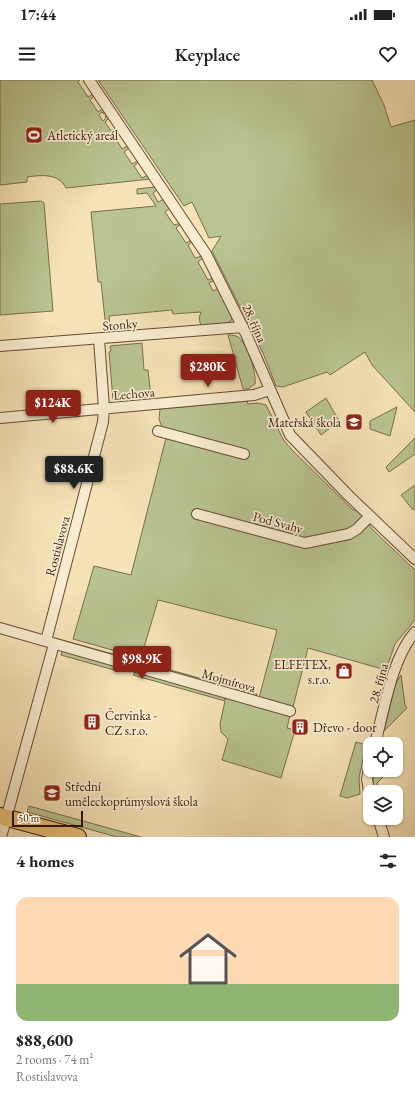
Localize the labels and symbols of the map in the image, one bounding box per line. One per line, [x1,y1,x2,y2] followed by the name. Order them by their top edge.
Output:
[24,125,44,145] sports icon: Atletický areál
[46,127,118,144] place label: Atletický areál
[238,301,271,346] street label: 28. října
[102,314,139,335] street label: Stonky
[180,354,236,388] pin: $280K
[113,383,156,404] street label: Lechova
[25,390,81,424] pin: $124K
[344,412,364,432] school or university icon: Mateřská škola
[268,414,342,431] place label: Mateřská škola
[41,456,107,490] pin: $88.6K
[251,508,305,537] street label: Pod Svahy
[41,513,74,578] street label: Rostislavova
[109,646,175,680] pin: $98.9K
[274,656,331,688] place label: ELFETEX, s.r.o.
[334,661,354,681] shop icon: ELFETEX, s.r.o.
[365,661,392,705] street label: 28. října
[200,665,259,697] street label: Mojmírova
[105,707,157,739] place label: Červinka - CZ s.r.o.
[82,712,102,732] building icon: Červinka - CZ s.r.o.
[290,717,310,737] building icon: Dřevo - door
[313,719,377,736] place label: Dřevo - door
[65,778,199,810] place label: Střední uměleckoprůmyslová škola
[42,783,62,803] school or university icon: Střední uměleckoprůmyslová škola
[12,809,83,828] scale bar

